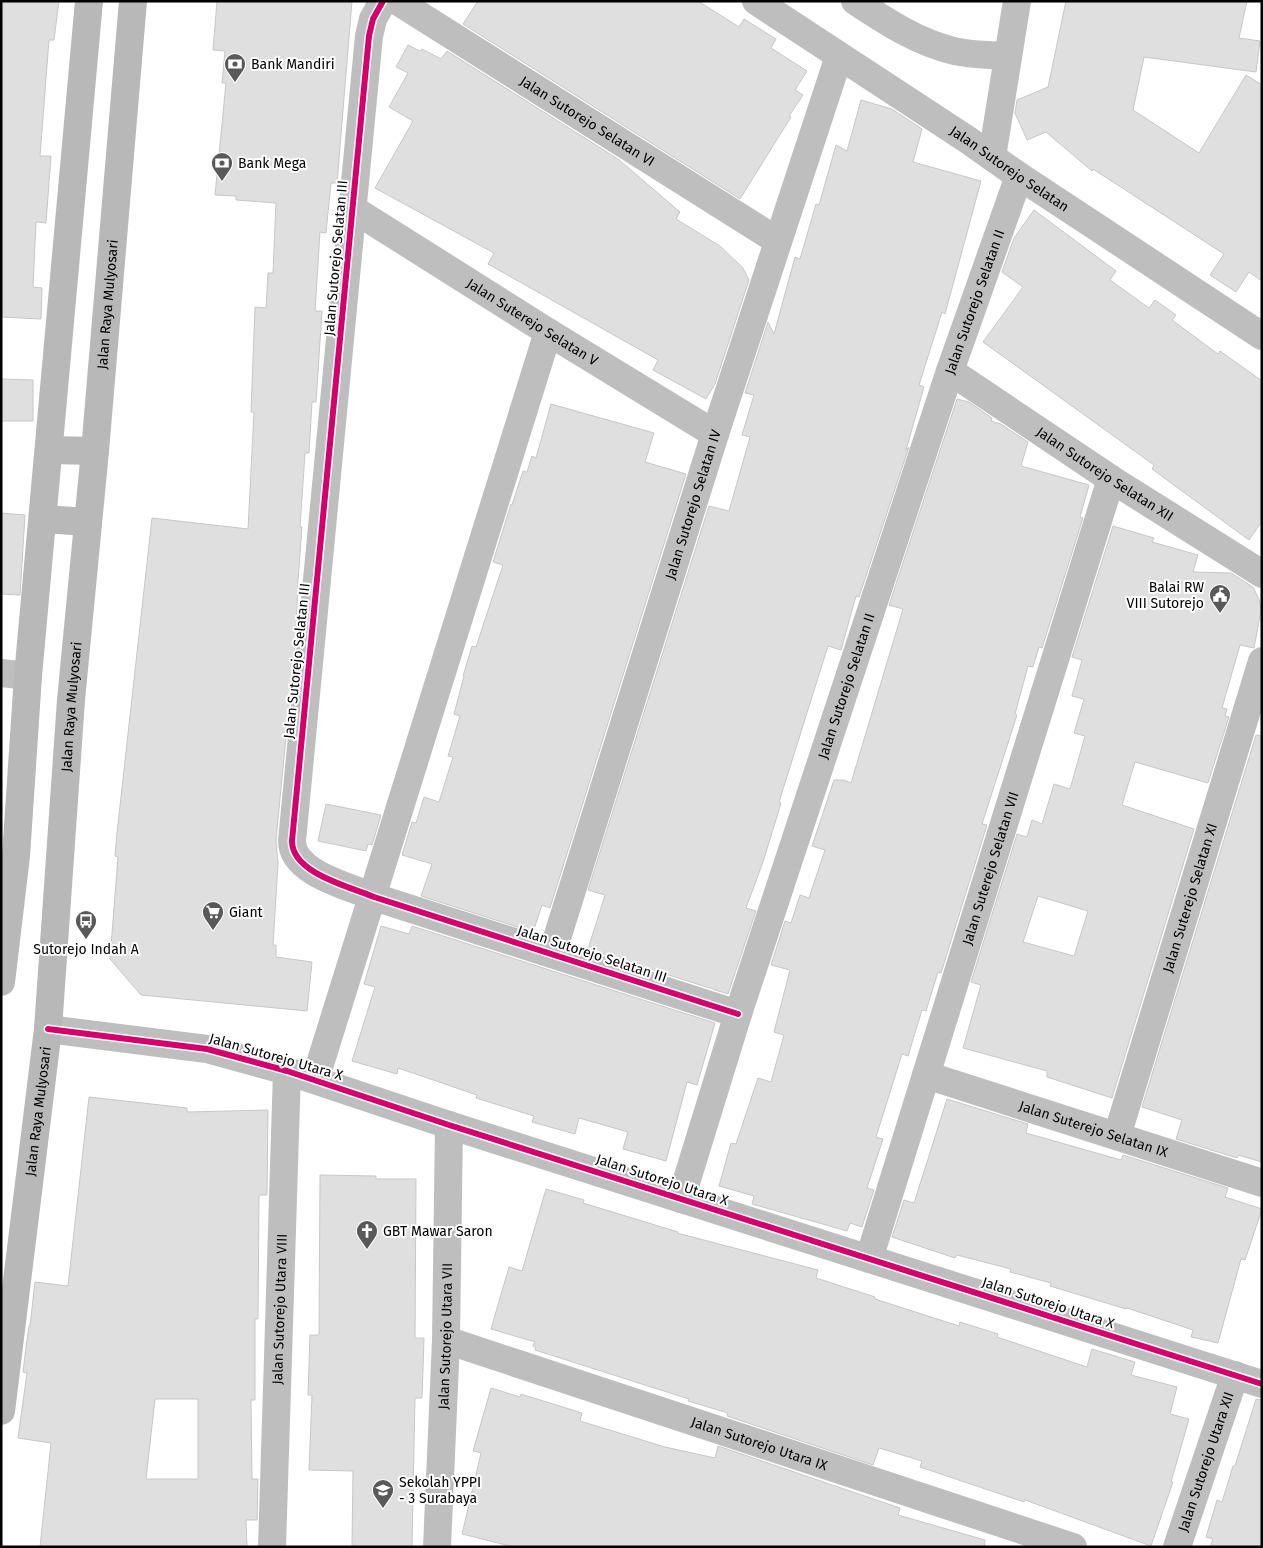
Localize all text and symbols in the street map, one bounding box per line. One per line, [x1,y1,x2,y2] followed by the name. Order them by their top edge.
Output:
[223,52,247,83] bank icon: Bank Mandiri
[251,56,335,73] place label: Bank Mandiri
[517,72,658,170] street label: Jalan Sutorejo Selatan VI
[947,122,1072,215] street label: Jalan Sutorejo Selatan
[210,151,234,182] bank icon: Bank Mega
[238,155,306,172] place label: Bank Mega
[321,179,351,337] street label: Jalan Sutorejo Selatan III
[941,227,1008,376] street label: Jalan Sutorejo Selatan II
[93,239,121,370] street label: Jalan Raya Mulyosari
[464,275,601,369] street label: Jalan Suterejo Selatan V
[1033,423,1177,525] street label: Jalan Sutorejo Selatan XII
[661,427,724,582] street label: Jalan Sutorejo Selatan IV
[1127,579,1204,612] place label: Balai RW VIII Sutorejo
[280,582,314,740] street label: Jalan Sutorejo Selatan III
[1208,583,1232,614] public building icon: Balai RW VIII Sutorejo
[814,611,878,761] street label: Jalan Sutorejo Selatan II
[58,641,85,772] street label: Jalan Raya Mulyosari
[958,790,1022,947] street label: Jalan Suterejo Selatan VII
[1159,821,1221,975] street label: Jalan Suterejo Selatan XI
[201,900,225,931] supermarket icon: Giant
[229,904,264,921] place label: Giant
[74,909,98,940] bus stop icon: Sutorejo Indah A
[515,922,669,986] street label: Jalan Sutorejo Selatan III
[33,941,139,958] place label: Sutorejo Indah A
[207,1030,345,1084] street label: Jalan Sutorejo Utara X
[21,1045,54,1177] street label: Jalan Raya Mulyosari
[1017,1097,1171,1161] street label: Jalan Suterejo Selatan IX
[594,1151,731,1210] street label: Jalan Sutorejo Utara X
[355,1219,379,1250] church icon: GBT Mawar Saron
[383,1223,493,1240] place label: GBT Mawar Saron
[269,1233,290,1385] street label: Jalan Sutorejo Utara VIII
[434,1263,456,1410] street label: Jalan Sutorejo Utara VII
[980,1274,1117,1333] street label: Jalan Sutorejo Utara X
[1174,1390,1237,1534] street label: Jalan Sutorejo Utara XII
[689,1413,830,1474] street label: Jalan Sutorejo Utara IX
[399,1474,481,1507] place label: Sekolah YPPI - 3 Surabaya
[371,1478,395,1509] school or university icon: Sekolah YPPI - 3 Surabaya

